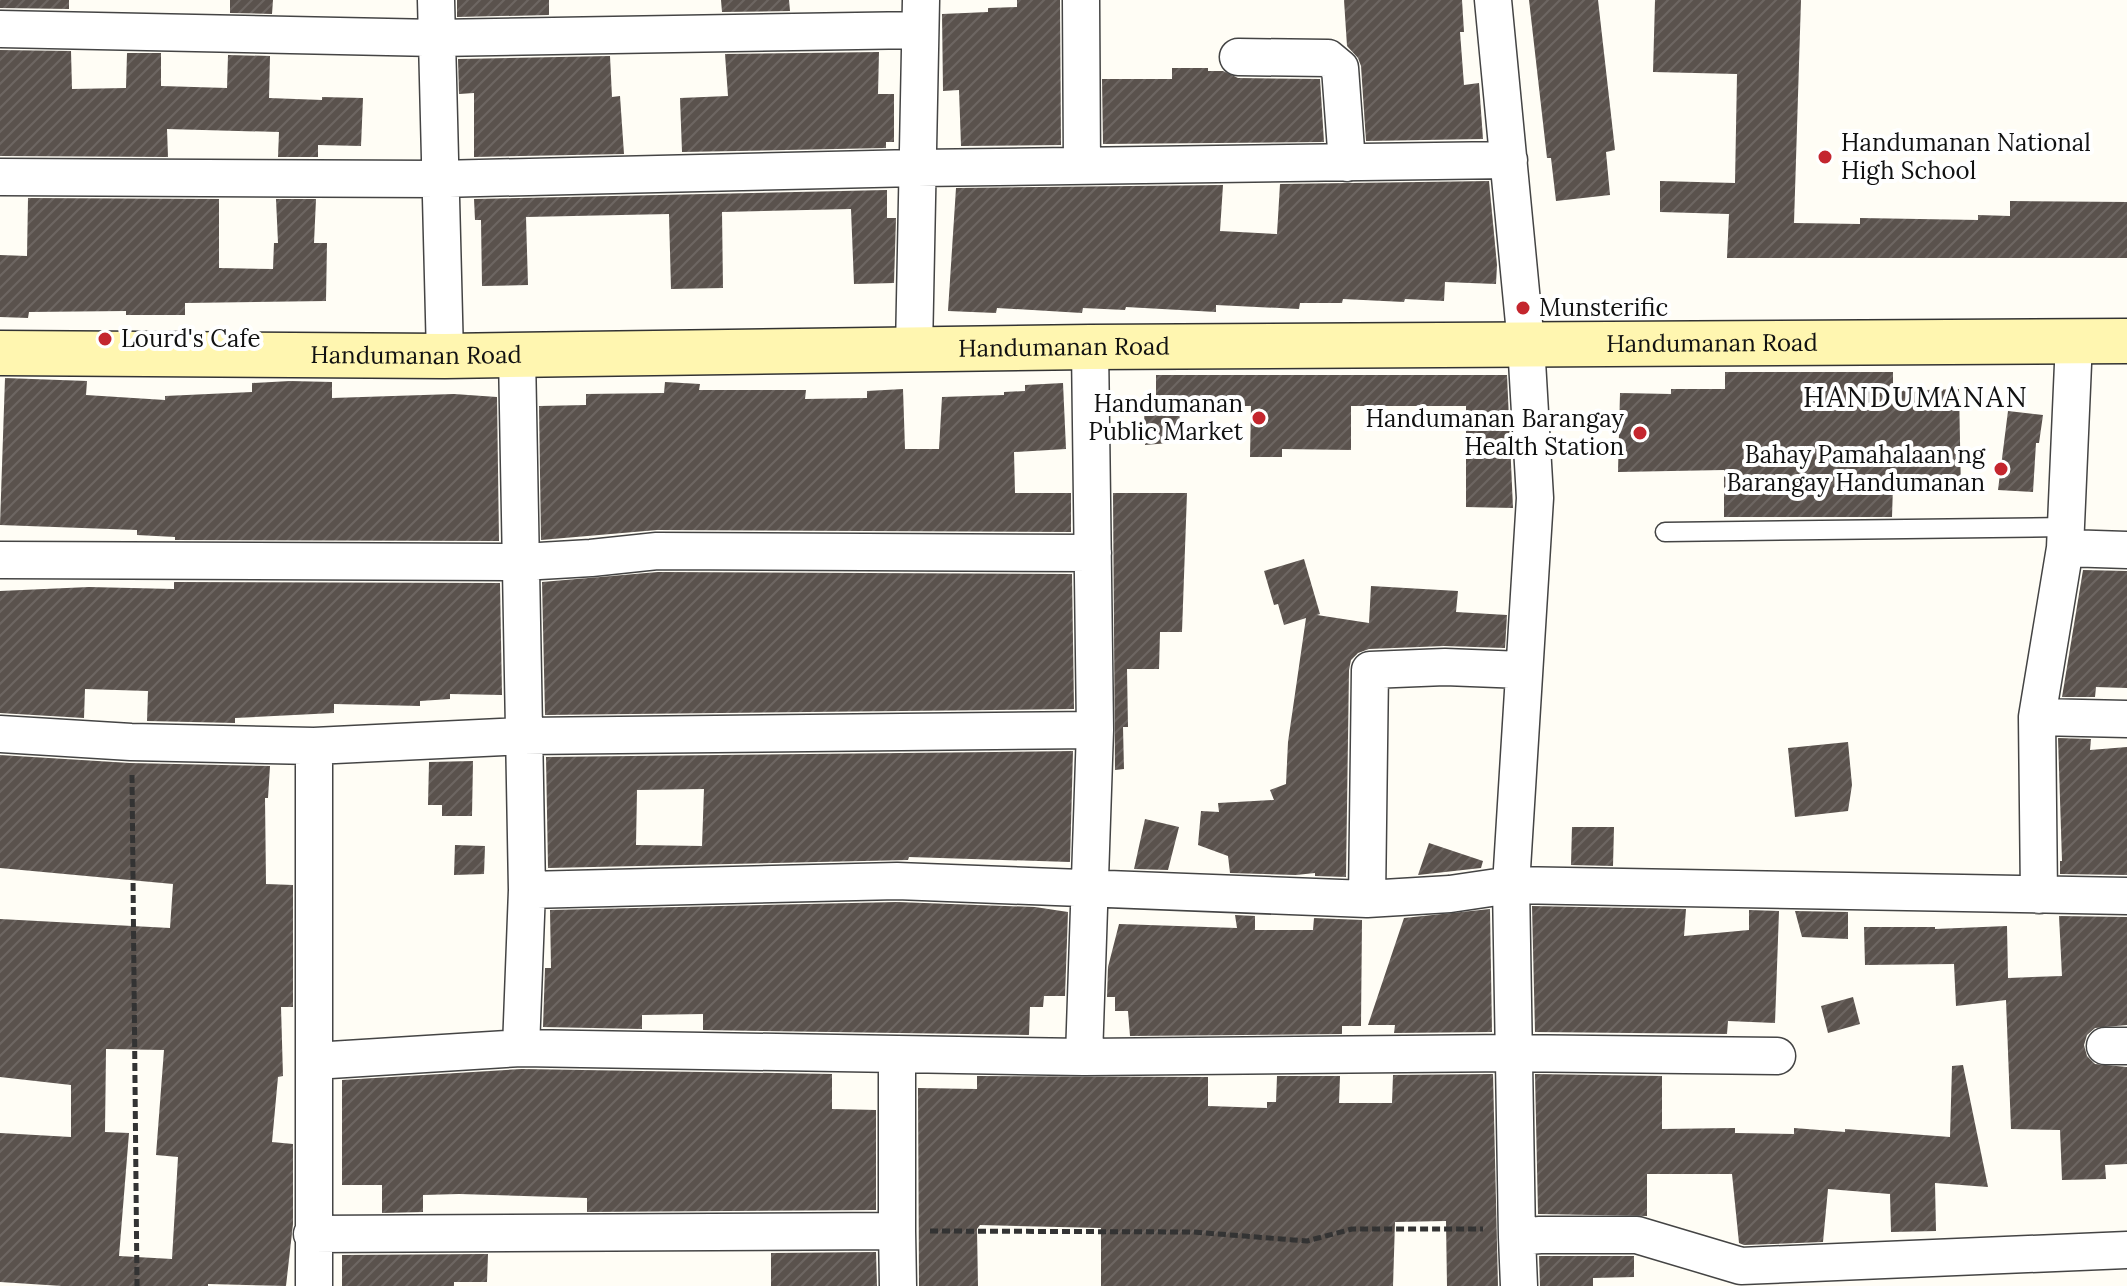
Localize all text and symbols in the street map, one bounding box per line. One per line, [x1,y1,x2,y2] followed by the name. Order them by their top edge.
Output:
[1841,127,2091,186] place label: Handumanan National High School
[1816,148,1834,166] marker: Handumanan National High School
[1539,292,1668,323] place label: Munsterific
[1514,299,1532,317] marker: Munsterific
[121,323,260,354] place label: Lourd's Cafe
[1606,327,1818,359] street label: Handumanan Road
[96,330,114,348] marker: Lourd's Cafe
[958,331,1170,364] street label: Handumanan Road
[310,339,522,371] street label: Handumanan Road
[1803,379,2029,415] district label: HANDUMANAN
[1088,388,1244,447] place label: Handumanan Public Market
[1366,403,1624,462] place label: Handumanan Barangay Health Station
[1250,409,1268,427] marker: Handumanan Public Market
[1631,424,1649,442] marker: Handumanan Barangay Health Station
[1727,439,1986,498] place label: Bahay Pamahalaan ng Barangay Handumanan
[1992,460,2010,478] marker: Bahay Pamahalaan ng Barangay Handumanan

